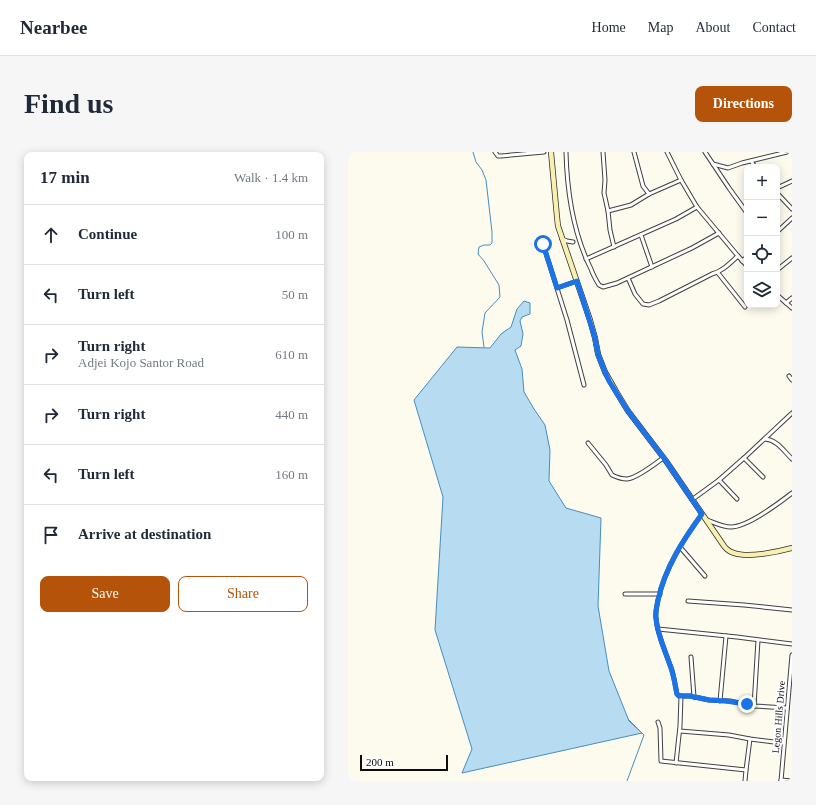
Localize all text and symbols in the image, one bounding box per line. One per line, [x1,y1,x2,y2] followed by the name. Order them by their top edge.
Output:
[20,17,88,38] text: Nearbee
[592,20,626,35] text: Home
[648,20,673,35] text: Map
[695,20,730,35] text: About
[752,20,796,35] text: Contact
[695,86,792,122] button: Directions
[24,88,114,119] text: Find us
[744,164,780,308] map controls
[744,164,780,200] button: +
[40,168,90,187] text: 17 min
[234,170,308,185] text: Walk · 1.4 km
[744,200,780,236] button: −
[40,224,62,246] icon: ahead
[78,226,137,242] text: Continue
[275,227,308,242] text: 100 m
[534,235,552,253] route start
[744,236,780,272] button: locate
[744,272,780,308] button: layers
[40,284,62,306] icon: left
[78,286,135,302] text: Turn left
[282,287,308,302] text: 50 m
[78,338,145,354] text: Turn right
[40,344,62,366] icon: right
[275,347,308,362] text: 610 m
[78,355,204,370] text: Adjei Kojo Santor Road
[40,404,62,426] icon: right
[78,406,145,422] text: Turn right
[275,407,308,422] text: 440 m
[40,464,62,486] icon: left
[78,466,135,482] text: Turn left
[275,467,308,482] text: 160 m
[40,524,62,546] icon: arrive
[78,526,211,542] text: Arrive at destination
[40,576,170,612] button: Save
[178,576,308,612] button: Share
[770,680,787,754] street label: Legon Hills Drive
[738,695,756,713] route end
[360,753,448,772] scale bar
[366,756,394,768] text: 200 m

